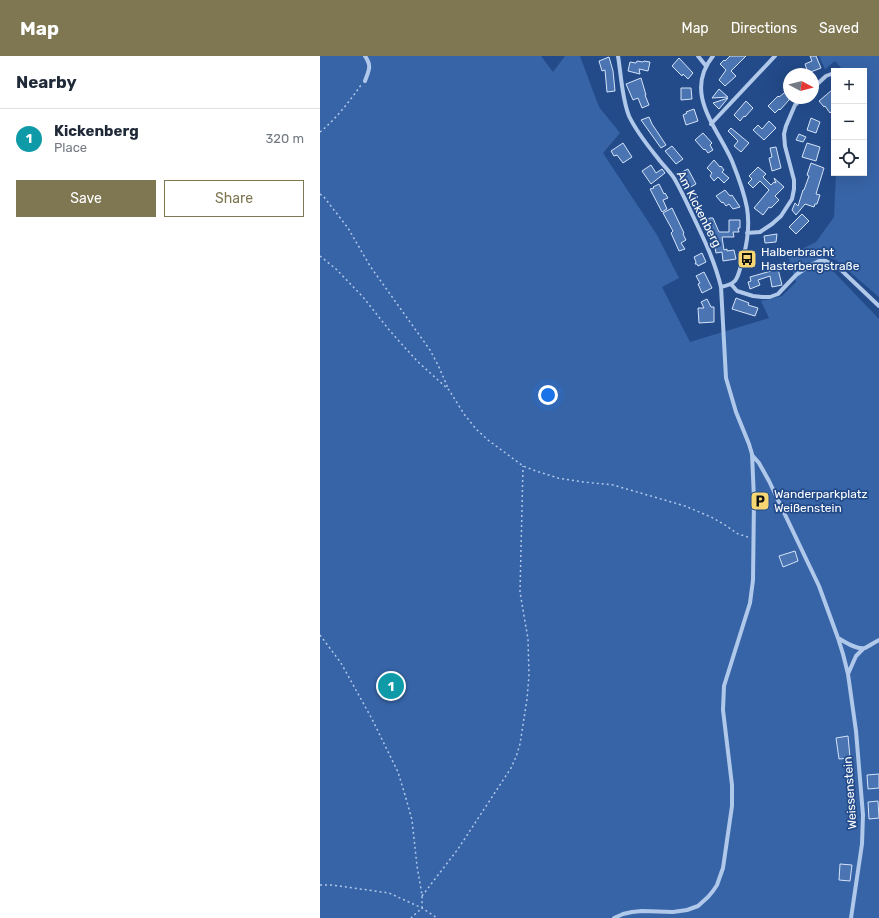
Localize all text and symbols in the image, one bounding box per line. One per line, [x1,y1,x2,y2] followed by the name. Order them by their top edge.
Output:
[20,17,59,40] text: Map
[682,20,709,37] text: Map
[731,20,797,37] text: Directions
[819,20,859,37] text: Saved
[783,68,819,104] north arrow
[831,68,867,176] map controls
[831,68,867,104] button: +
[16,72,77,92] text: Nearby
[831,104,867,140] button: −
[54,122,139,140] text: Kickenberg
[26,131,32,146] text: 1
[266,131,304,146] text: 320 m
[54,140,87,155] text: Place
[831,140,867,176] button: locate
[674,169,724,249] street label: Am Kickenberg
[16,180,156,217] button: Save
[164,180,304,217] button: Share
[761,245,860,273] place label: Halberbracht Hasterbergstraße
[736,248,758,270] bus stop icon: Halberbracht Hasterbergstraße
[538,385,558,405] your location
[774,487,868,515] place label: Wanderparkplatz Weißenstein
[749,490,771,512] parking icon: Wanderparkplatz Weißenstein
[378,671,404,701] pin: 1
[840,756,860,830] street label: Weissenstein

